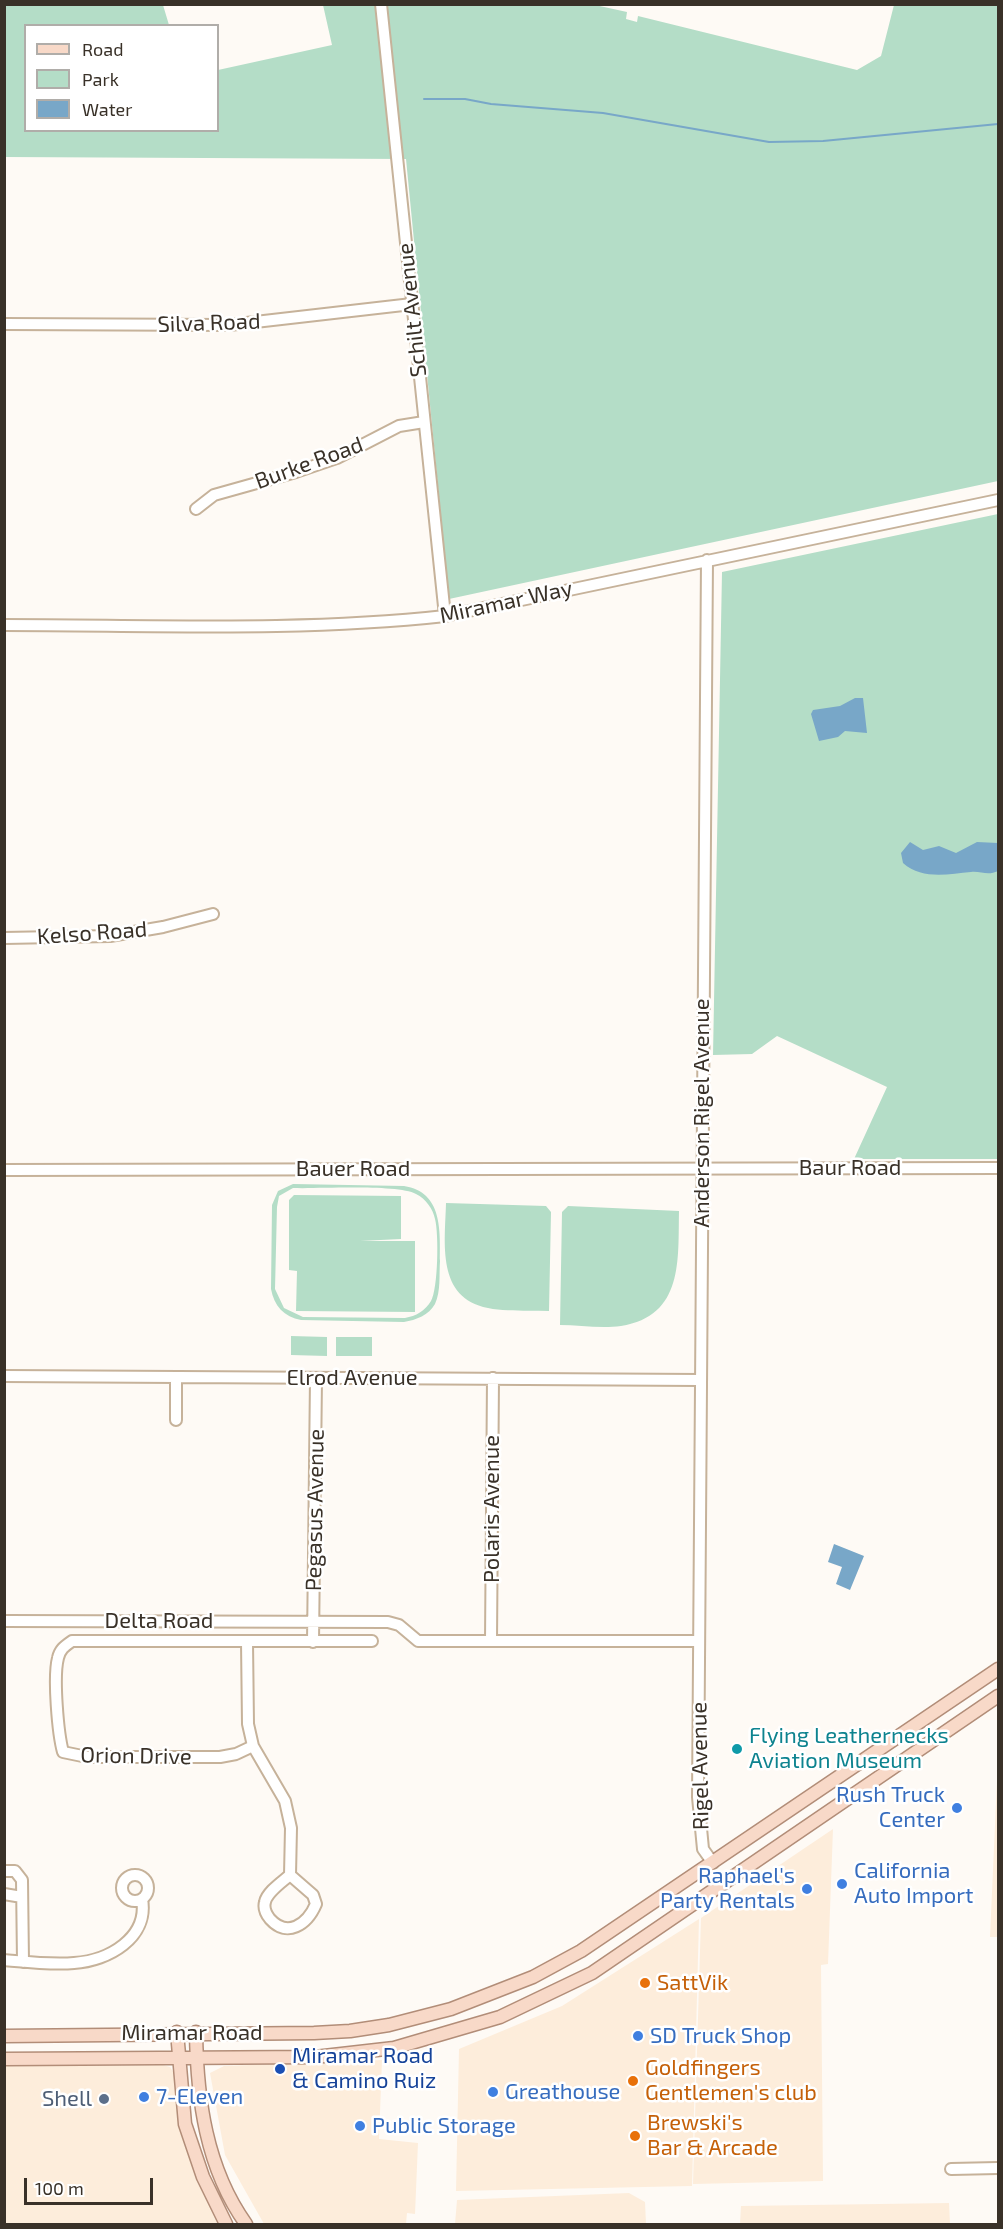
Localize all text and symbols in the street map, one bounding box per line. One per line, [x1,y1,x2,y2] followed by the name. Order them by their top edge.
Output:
[24,24,219,132] legend
[82,38,123,60] text: Road
[82,68,119,90] text: Park
[82,98,132,120] text: Water
[392,242,432,378] street label: Schilt Avenue
[157,308,261,338] street label: Silva Road
[251,431,367,495] street label: Burke Road
[437,575,575,629] street label: Miramar Way
[36,916,148,950] street label: Kelso Road
[689,998,715,1228] street label: Anderson Rigel Avenue
[799,1155,901,1181] street label: Baur Road
[296,1156,410,1182] street label: Bauer Road
[286,1365,418,1391] street label: Elrod Avenue
[300,1429,330,1591] street label: Pegasus Avenue
[479,1435,505,1583] street label: Polaris Avenue
[105,1608,213,1634] street label: Delta Road
[686,1702,714,1830] street label: Rigel Avenue
[749,1723,949,1774] place label: Flying Leathernecks Aviation Museum
[80,1742,192,1770] street label: Orion Drive
[730,1742,744,1756] marker: Flying Leathernecks Aviation Museum
[836,1782,945,1834] place label: Rush Truck Center
[950,1801,964,1815] marker: Rush Truck Center
[854,1858,974,1910] place label: California Auto Import
[660,1863,795,1915] place label: Raphael's Party Rentals
[835,1877,849,1891] marker: California Auto Import
[800,1882,814,1896] marker: Raphael's Party Rentals
[657,1970,728,1996] place label: SattVik
[638,1976,652,1990] marker: SattVik
[121,2020,263,2046] street label: Miramar Road
[650,2023,791,2049] place label: SD Truck Shop
[631,2029,645,2043] marker: SD Truck Shop
[292,2043,436,2094] place label: Miramar Road & Camino Ruiz
[645,2055,817,2106] place label: Goldfingers Gentlemen's club
[273,2062,287,2076] marker: Miramar Road & Camino Ruiz
[626,2074,640,2088] marker: Goldfingers Gentlemen's club
[505,2079,620,2105] place label: Greathouse
[156,2084,243,2110] place label: 7-Eleven
[486,2085,500,2099] marker: Greathouse
[42,2086,92,2112] place label: Shell
[137,2090,151,2104] marker: 7-Eleven
[97,2092,111,2106] marker: Shell
[647,2110,778,2162] place label: Brewski's Bar & Arcade
[372,2113,516,2139] place label: Public Storage
[353,2119,367,2133] marker: Public Storage
[628,2129,642,2143] marker: Brewski's Bar & Arcade
[27,2166,156,2204] scale bar
[35,2177,84,2199] text: 100 m

